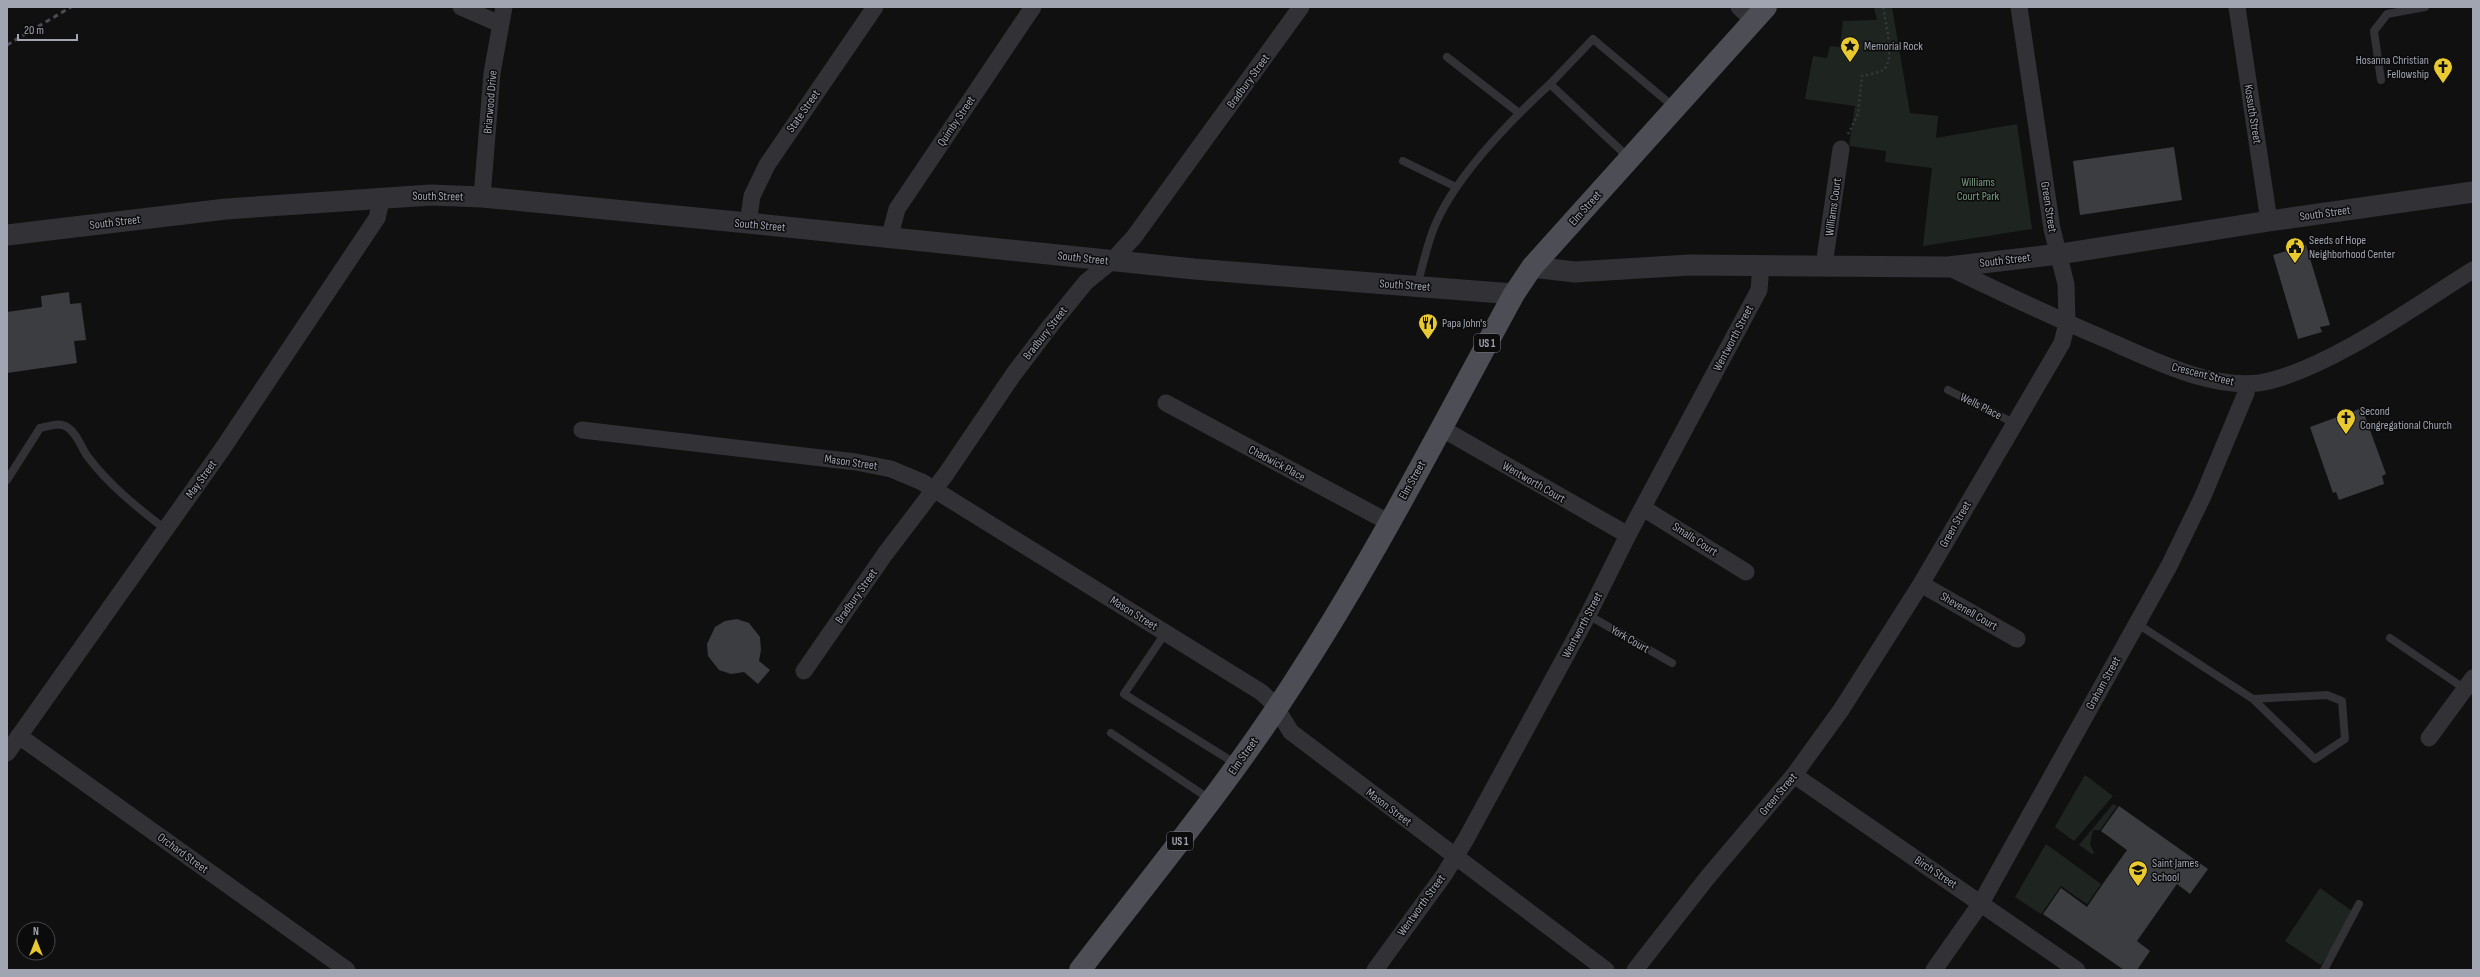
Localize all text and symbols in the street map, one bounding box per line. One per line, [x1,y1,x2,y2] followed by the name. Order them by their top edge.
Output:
[18,16,77,42] scale bar
[24,23,44,38] text: 20 m
[1839,35,1861,63] place icon: Memorial Rock
[1864,39,1923,54] place label: Memorial Rock
[1224,51,1273,111] street label: Bradbury Street
[2356,53,2429,82] place label: Hosanna Christian Fellowship
[2432,56,2454,84] church icon: Hosanna Christian Fellowship
[480,69,501,134] street label: Briarwood Drive
[2240,83,2265,145] street label: Kossuth Street
[783,87,824,136] street label: State Street
[934,93,979,149] street label: Quimby Street
[1957,175,2000,204] park label: Williams Court Park
[1822,177,1845,237] street label: Williams Court
[2037,181,2060,234] street label: Green Street
[1566,187,1605,229] street label: Elm Street
[412,189,464,204] street label: South Street
[2299,202,2352,224] street label: South Street
[89,212,142,233] street label: South Street
[734,216,786,235] street label: South Street
[2309,233,2396,262] place label: Seeds of Hope Neighborhood Center
[2284,236,2306,264] public building icon: Seeds of Hope Neighborhood Center
[1057,248,1110,269] street label: South Street
[1979,250,2032,271] street label: South Street
[1379,276,1431,295] street label: South Street
[1710,302,1757,374] street label: Wentworth Street
[1020,303,1071,363] street label: Bradbury Street
[1417,312,1439,340] restaurant icon: Papa John's
[1442,316,1486,331] place label: Papa John's
[1474,334,1500,352] road number: US 1
[2170,359,2236,390] street label: Crescent Street
[1957,390,2004,423] street label: Wells Place
[2360,404,2452,433] place label: Second Congregational Church
[2335,407,2357,435] church icon: Second Congregational Church
[1246,442,1308,485] street label: Chadwick Place
[823,451,879,474] street label: Mason Street
[183,457,220,501] street label: May Street
[1396,458,1429,502] street label: Elm Street
[1500,458,1568,507] street label: Wentworth Court
[1936,498,1975,550] street label: Green Street
[1669,519,1721,560] street label: Smalls Court
[832,566,881,627] street label: Bradbury Street
[1559,589,1606,661] street label: Wentworth Street
[1937,589,2000,634] street label: Shevenell Court
[1107,593,1161,634] street label: Mason Street
[1608,622,1652,657] street label: York Court
[2083,654,2124,712] street label: Graham Street
[1225,734,1262,778] street label: Elm Street
[1756,770,1801,819] street label: Green Street
[1363,785,1415,830] street label: Mason Street
[154,830,211,877] street label: Orchard Street
[1167,832,1193,850] road number: US 1
[1912,853,1960,892] street label: Birch Street
[2152,856,2199,885] place label: Saint James School
[2127,859,2149,887] school or university icon: Saint James School
[1394,871,1449,939] street label: Wentworth Street
[16,921,56,961] north arrow
[33,925,39,938] text: N

